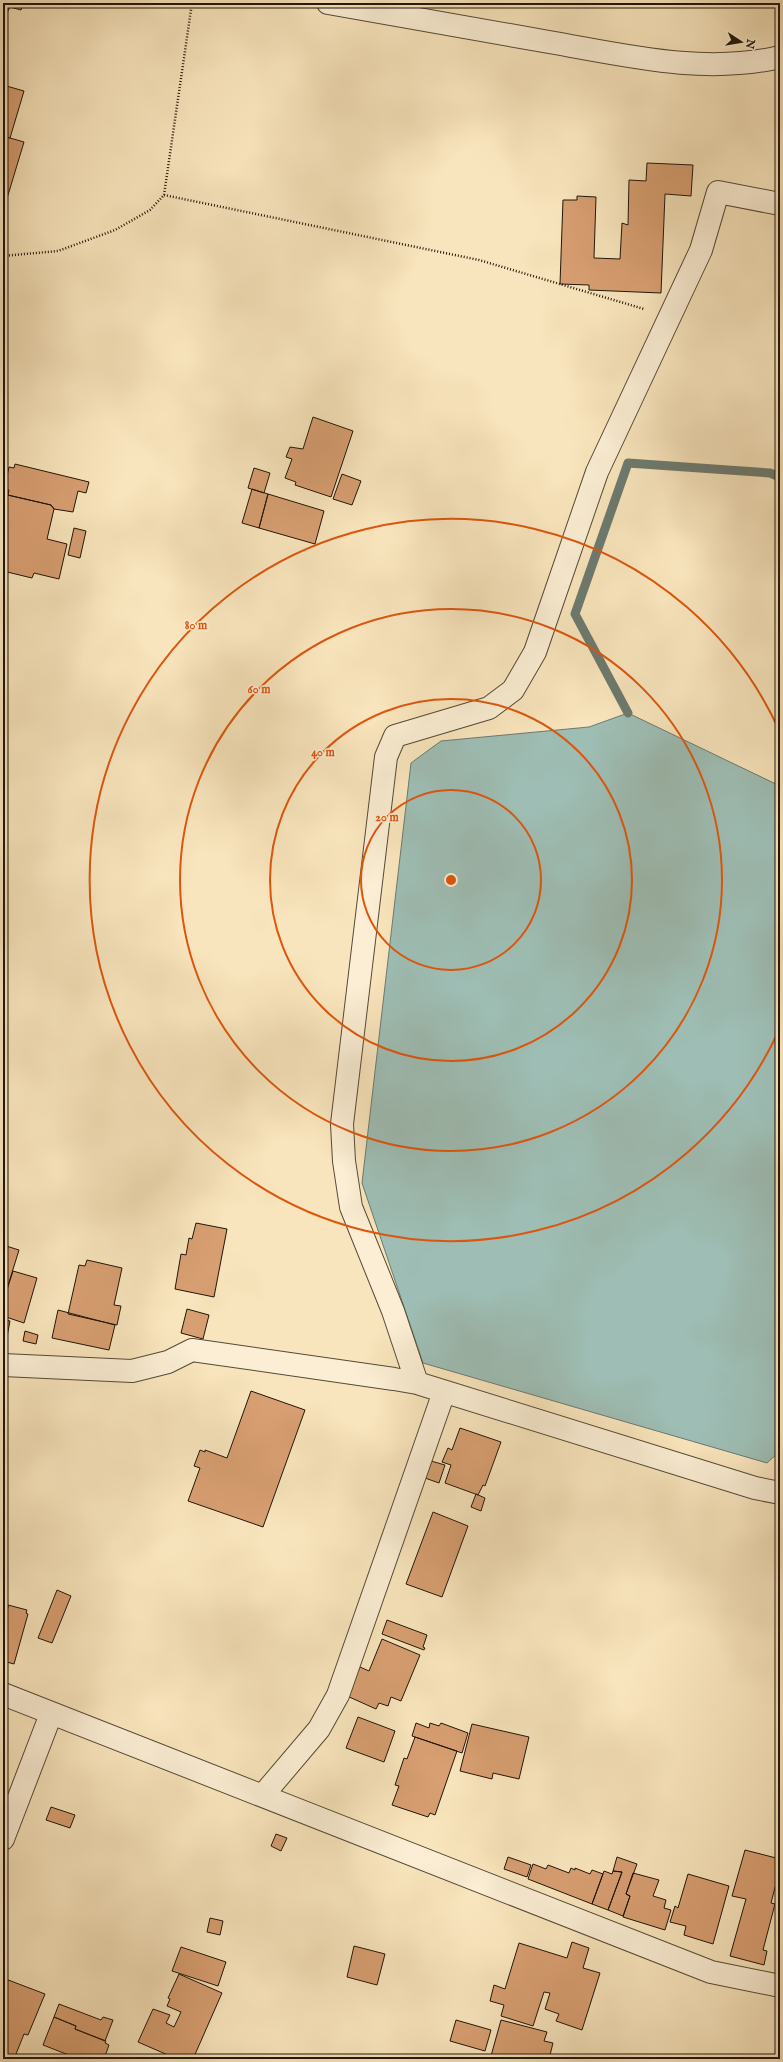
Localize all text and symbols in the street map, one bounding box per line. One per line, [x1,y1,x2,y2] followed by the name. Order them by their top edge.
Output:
[721,22,761,62] north arrow
[742,37,758,50] text: N
[185,618,208,633] text: 80 m
[248,682,271,697] text: 60 m
[311,745,336,760] text: 40 m
[375,810,399,825] text: 20 m
[444,873,458,887] centre of rings

